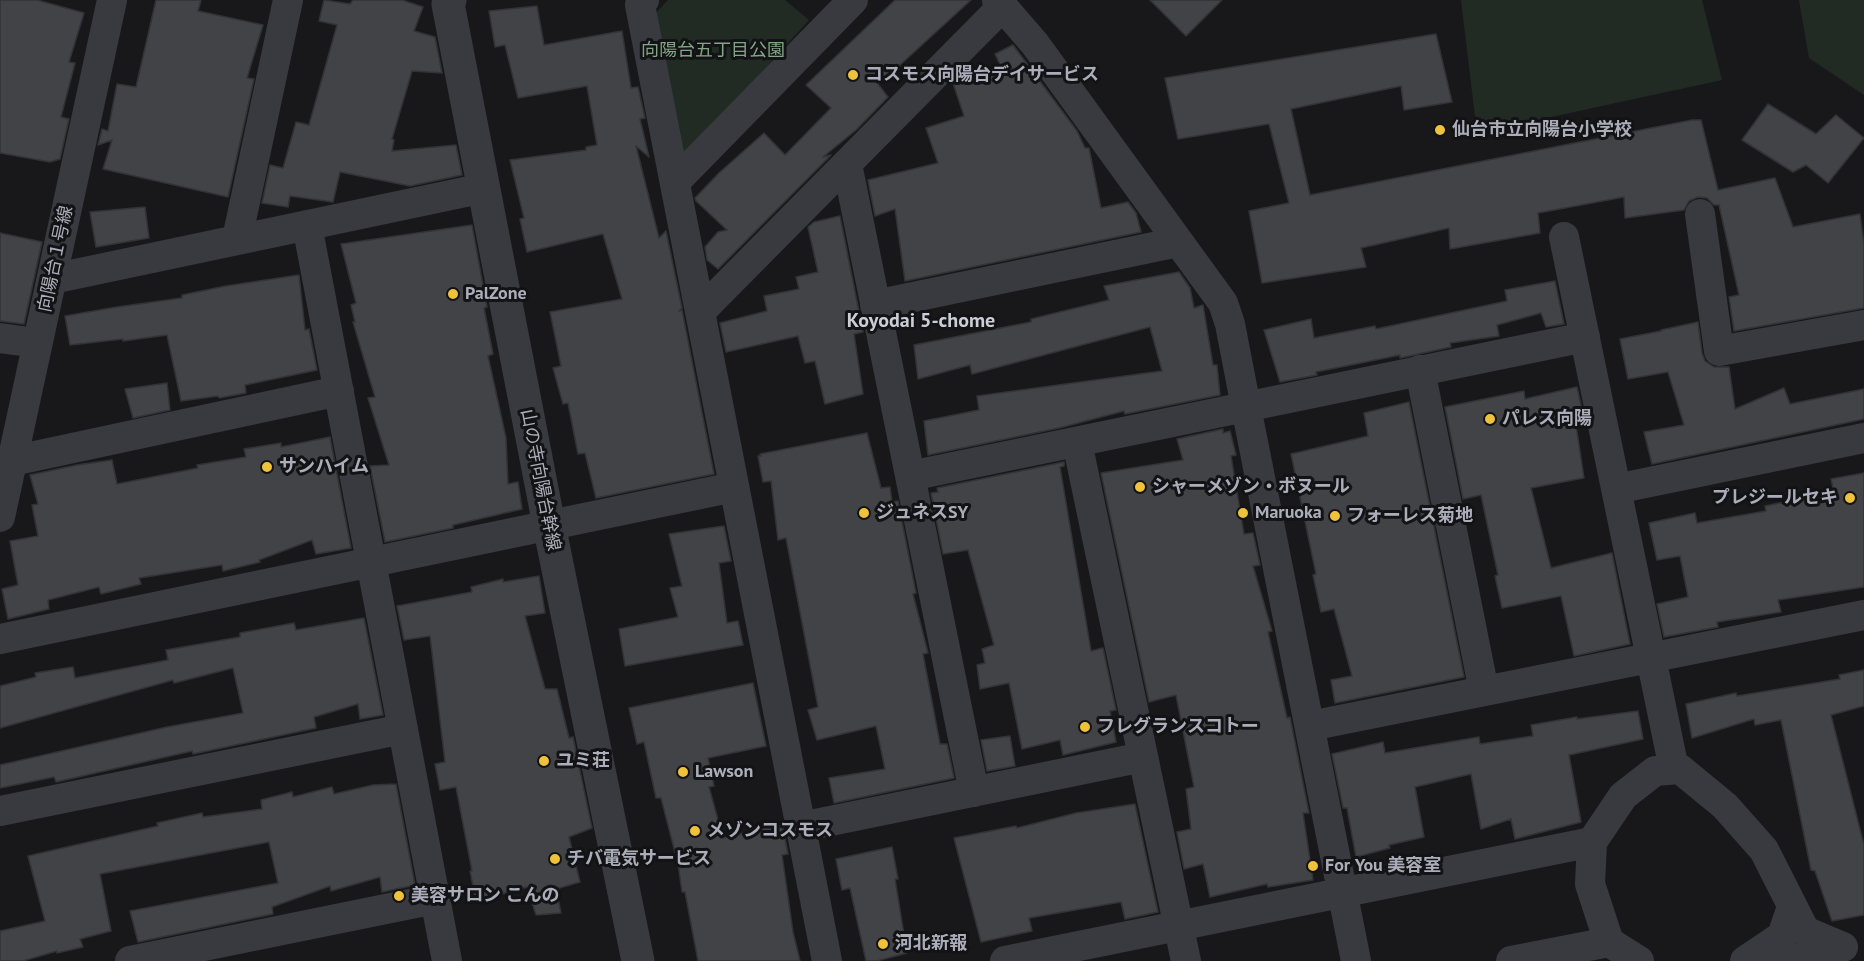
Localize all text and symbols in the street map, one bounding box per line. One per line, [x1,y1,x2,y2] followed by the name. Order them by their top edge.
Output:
[641,40,785,62] park label: 向陽台五丁目公園
[865,64,1099,86] place label: コスモス向陽台デイサービス
[846,68,860,82] marker: コスモス向陽台デイサービス
[1452,119,1632,141] place label: 仙台市立向陽台小学校
[1433,123,1447,137] marker: 仙台市立向陽台小学校
[34,204,78,314] street label: 向陽台１号線
[465,283,527,305] place label: PalZone
[446,287,460,301] marker: PalZone
[847,309,995,333] district label: Koyodai 5-chome
[516,407,564,553] street label: 山の寺向陽台幹線
[1502,408,1592,430] place label: パレス向陽
[1483,412,1497,426] marker: パレス向陽
[279,456,369,478] place label: サンハイム
[260,460,274,474] marker: サンハイム
[1152,476,1350,498] place label: シャーメゾン・ボヌール
[1133,480,1147,494] marker: シャーメゾン・ボヌール
[1712,487,1838,509] place label: プレジールセキ
[1843,491,1857,505] marker: プレジールセキ
[876,502,968,524] place label: ジュネスSY
[1255,502,1322,524] place label: Maruoka
[1347,505,1473,527] place label: フォーレス菊地
[857,506,871,520] marker: ジュネスSY
[1236,506,1250,520] marker: Maruoka
[1328,509,1342,523] marker: フォーレス菊地
[1097,716,1259,738] place label: フレグランスコトー
[1078,720,1092,734] marker: フレグランスコトー
[556,750,610,772] place label: ユミ荘
[537,754,551,768] marker: ユミ荘
[695,761,753,783] place label: Lawson
[676,765,690,779] marker: Lawson
[707,820,833,842] place label: メゾンコスモス
[688,824,702,838] marker: メゾンコスモス
[567,848,711,870] place label: チバ電気サービス
[548,852,562,866] marker: チバ電気サービス
[1325,855,1441,877] place label: For You 美容室
[1306,859,1320,873] marker: For You 美容室
[411,885,560,907] place label: 美容サロン こんの
[392,889,406,903] marker: 美容サロン こんの
[895,933,967,955] place label: 河北新報
[876,937,890,951] marker: 河北新報

